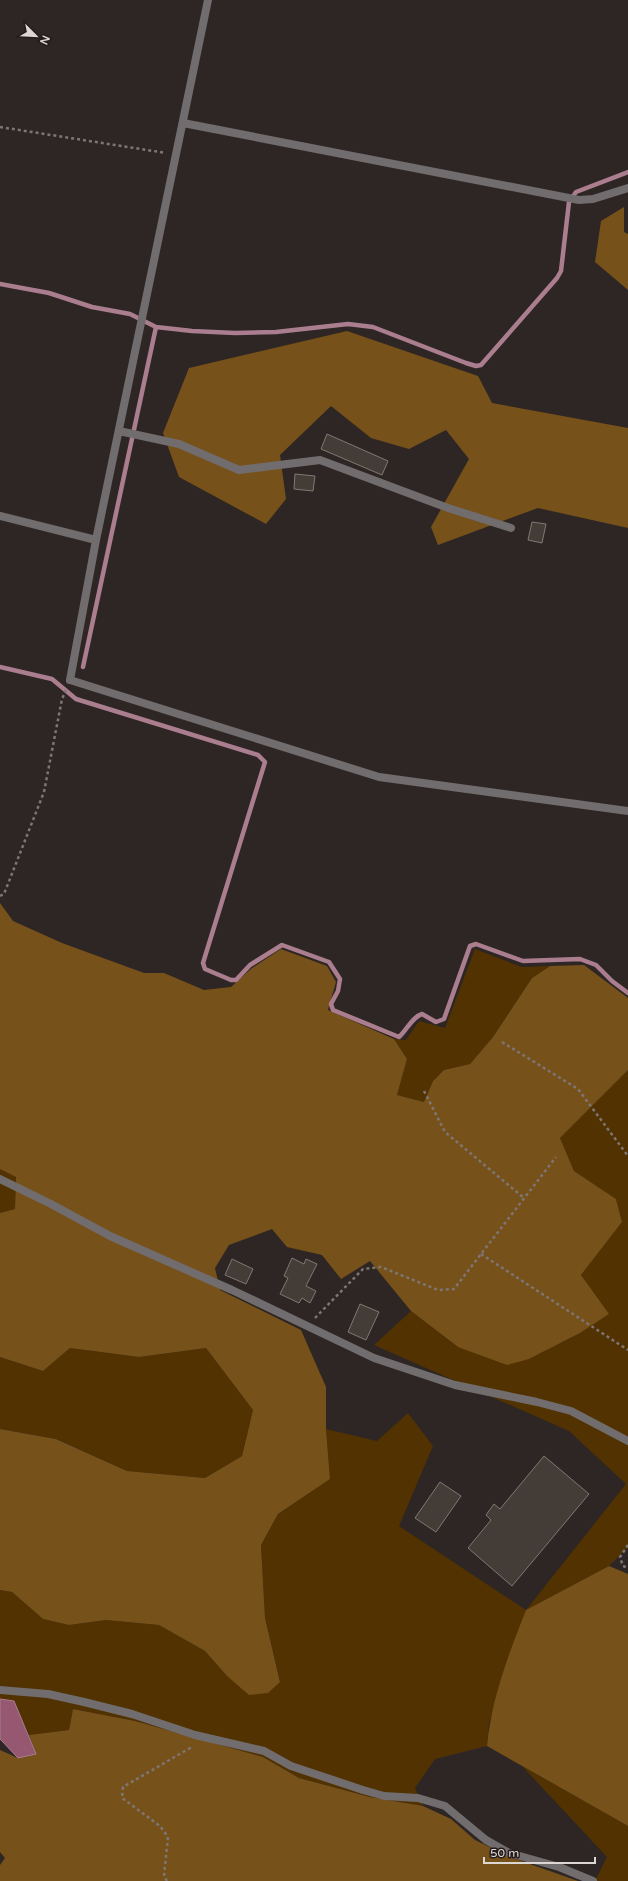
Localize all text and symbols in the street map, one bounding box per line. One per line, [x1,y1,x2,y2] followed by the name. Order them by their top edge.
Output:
[16,16,56,56] north arrow
[37,33,52,47] text: N
[484,1839,595,1865] scale bar
[490,1846,519,1860] text: 50 m

